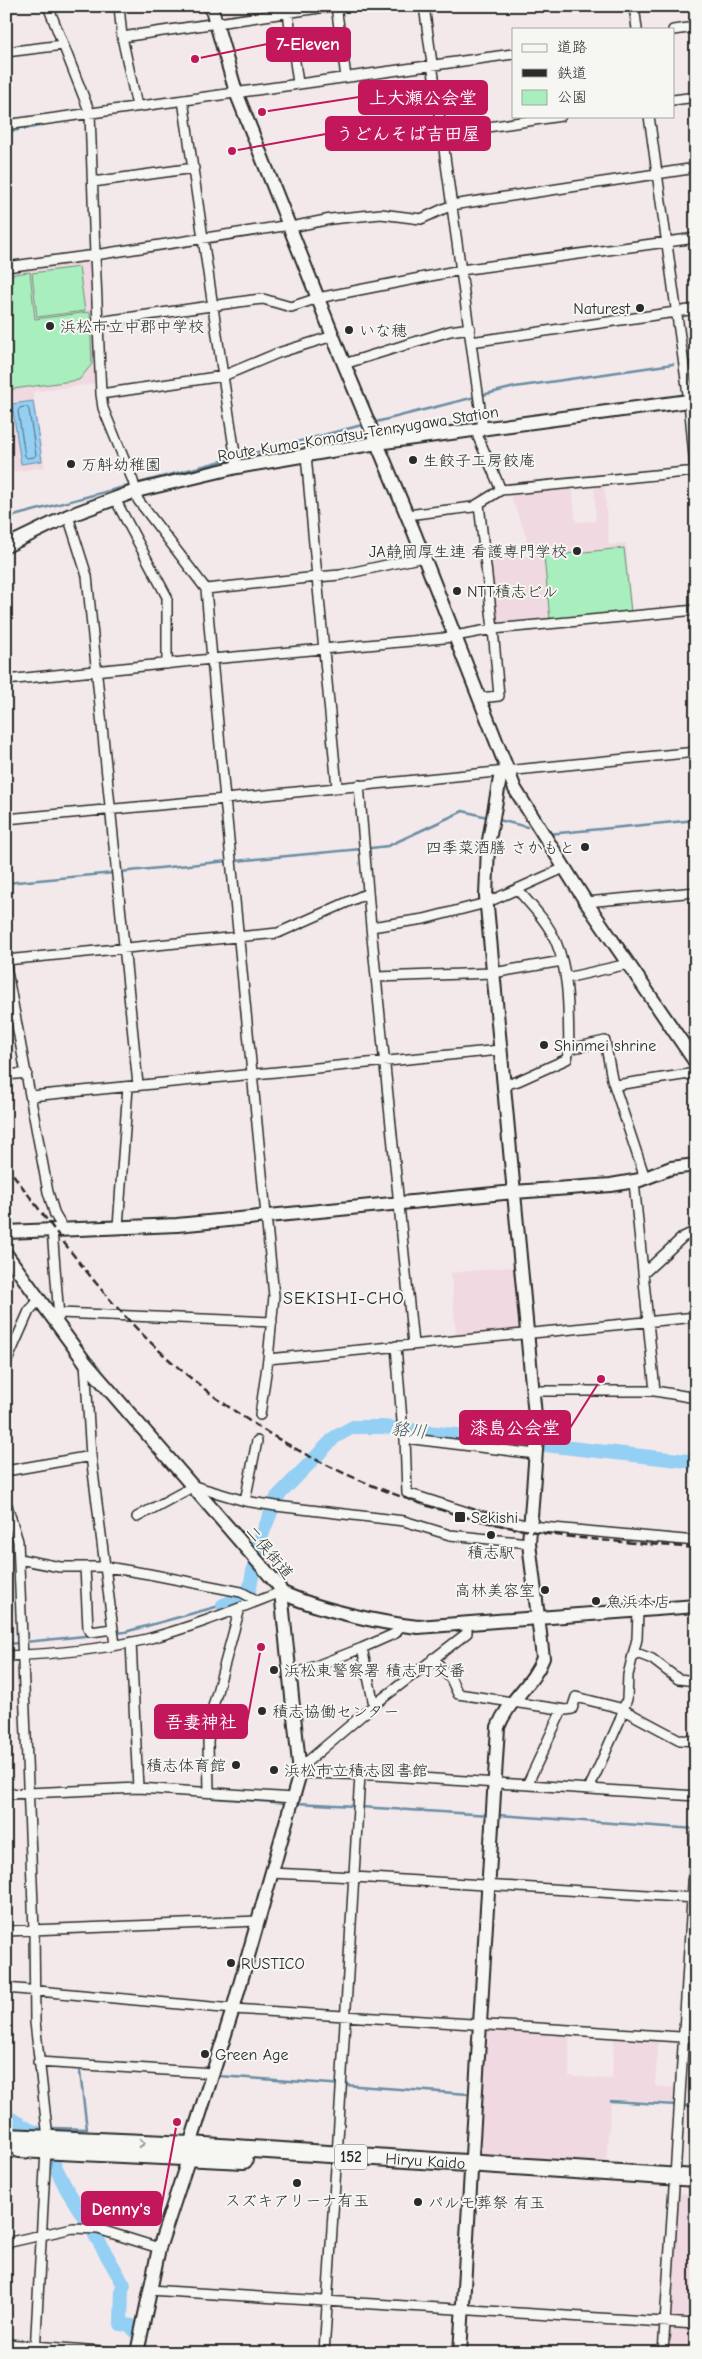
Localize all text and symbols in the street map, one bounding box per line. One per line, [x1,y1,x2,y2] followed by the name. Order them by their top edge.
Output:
[267,28,350,61] callout: 7-Eleven
[512,28,674,118] legend
[276,34,340,55] text: 7-Eleven
[557,38,587,56] text: 道路
[557,64,587,82] text: 鉄道
[359,81,487,114] callout: 上大瀬公会堂
[369,88,477,109] text: 上大瀬公会堂
[557,88,587,106] text: 公園
[326,117,490,150] callout: うどんそば吉田屋
[336,124,480,145] text: うどんそば吉田屋
[573,300,630,318] place label: Naturest
[634,302,646,314] marker: Naturest
[60,318,204,336] place label: 浜松市立中郡中学校
[44,320,56,332] marker: 浜松市立中郡中学校
[359,322,407,340] place label: いな穂
[343,324,355,336] marker: いな穂
[216,403,500,465] street label: Route Kuma-Komatsu-Tenryugawa Station
[423,452,535,470] place label: 生餃子工房餃庵
[407,454,419,466] marker: 生餃子工房餃庵
[81,456,161,474] place label: 万斛幼稚園
[65,458,77,470] marker: 万斛幼稚園
[369,543,567,561] place label: JA静岡厚生連 看護専門学校
[571,545,583,557] marker: JA静岡厚生連 看護専門学校
[467,583,558,601] place label: NTT積志ビル
[451,585,463,597] marker: NTT積志ビル
[426,839,575,857] place label: 四季菜酒膳 さかもと
[579,841,591,853] marker: 四季菜酒膳 さかもと
[554,1037,656,1055] place label: Shinmei shrine
[538,1039,550,1051] marker: Shinmei shrine
[283,1288,405,1309] district label: SEKISHI-CHO
[460,1411,570,1444] callout: 漆島公会堂
[390,1418,428,1443] water label: 貉川
[470,1418,560,1439] text: 漆島公会堂
[471,1509,518,1527] place label: Sekishi
[453,1510,467,1524] marker: Sekishi
[242,1522,297,1583] street label: 二俣街道
[485,1529,497,1541] marker: 積志駅
[467,1544,515,1562] place label: 積志駅
[455,1582,535,1600] place label: 高林美容室
[539,1584,551,1596] marker: 高林美容室
[606,1593,670,1611] place label: 魚浜本店
[590,1595,602,1607] marker: 魚浜本店
[284,1662,465,1680] place label: 浜松東警察署 積志町交番
[268,1664,280,1676] marker: 浜松東警察署 積志町交番
[272,1703,399,1721] place label: 積志協働センター
[155,1705,247,1738] callout: 吾妻神社
[256,1705,268,1717] marker: 積志協働センター
[165,1712,237,1733] text: 吾妻神社
[146,1757,226,1775] place label: 積志体育館
[230,1759,242,1771] marker: 積志体育館
[284,1762,428,1780] place label: 浜松市立積志図書館
[268,1764,280,1776] marker: 浜松市立積志図書館
[241,1955,305,1973] place label: RUSTICO
[225,1957,237,1969] marker: RUSTICO
[215,2046,289,2064] place label: Green Age
[199,2048,211,2060] marker: Green Age
[139,2138,147,2149] one-way arrow
[335,2144,367,2170] road number: 152
[385,2150,466,2173] street label: Hiryu Kaido
[291,2177,303,2189] marker: スズキアリーナ有玉
[82,2192,161,2225] callout: Denny's
[225,2192,369,2210] place label: スズキアリーナ有玉
[428,2194,545,2212] place label: パルモ葬祭 有玉
[412,2196,424,2208] marker: パルモ葬祭 有玉
[91,2199,151,2220] text: Denny's

